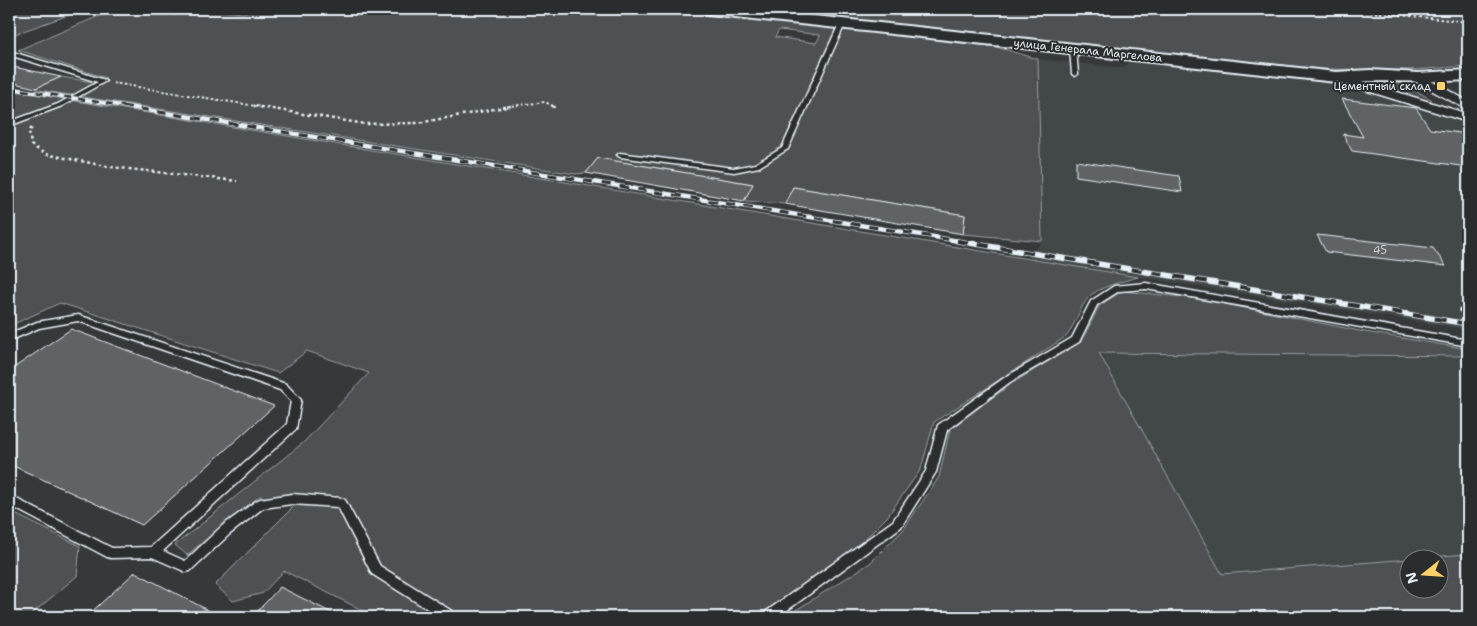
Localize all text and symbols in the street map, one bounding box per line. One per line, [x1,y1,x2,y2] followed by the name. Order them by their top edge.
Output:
[1013,35,1163,66] street label: улица Генерала Маргелова
[1333,79,1431,94] place label: Цементный склад
[1435,80,1447,92] marker: Цементный склад
[1373,243,1387,258] house number: 45
[1400,548,1450,598] north arrow
[1401,570,1422,586] text: N

